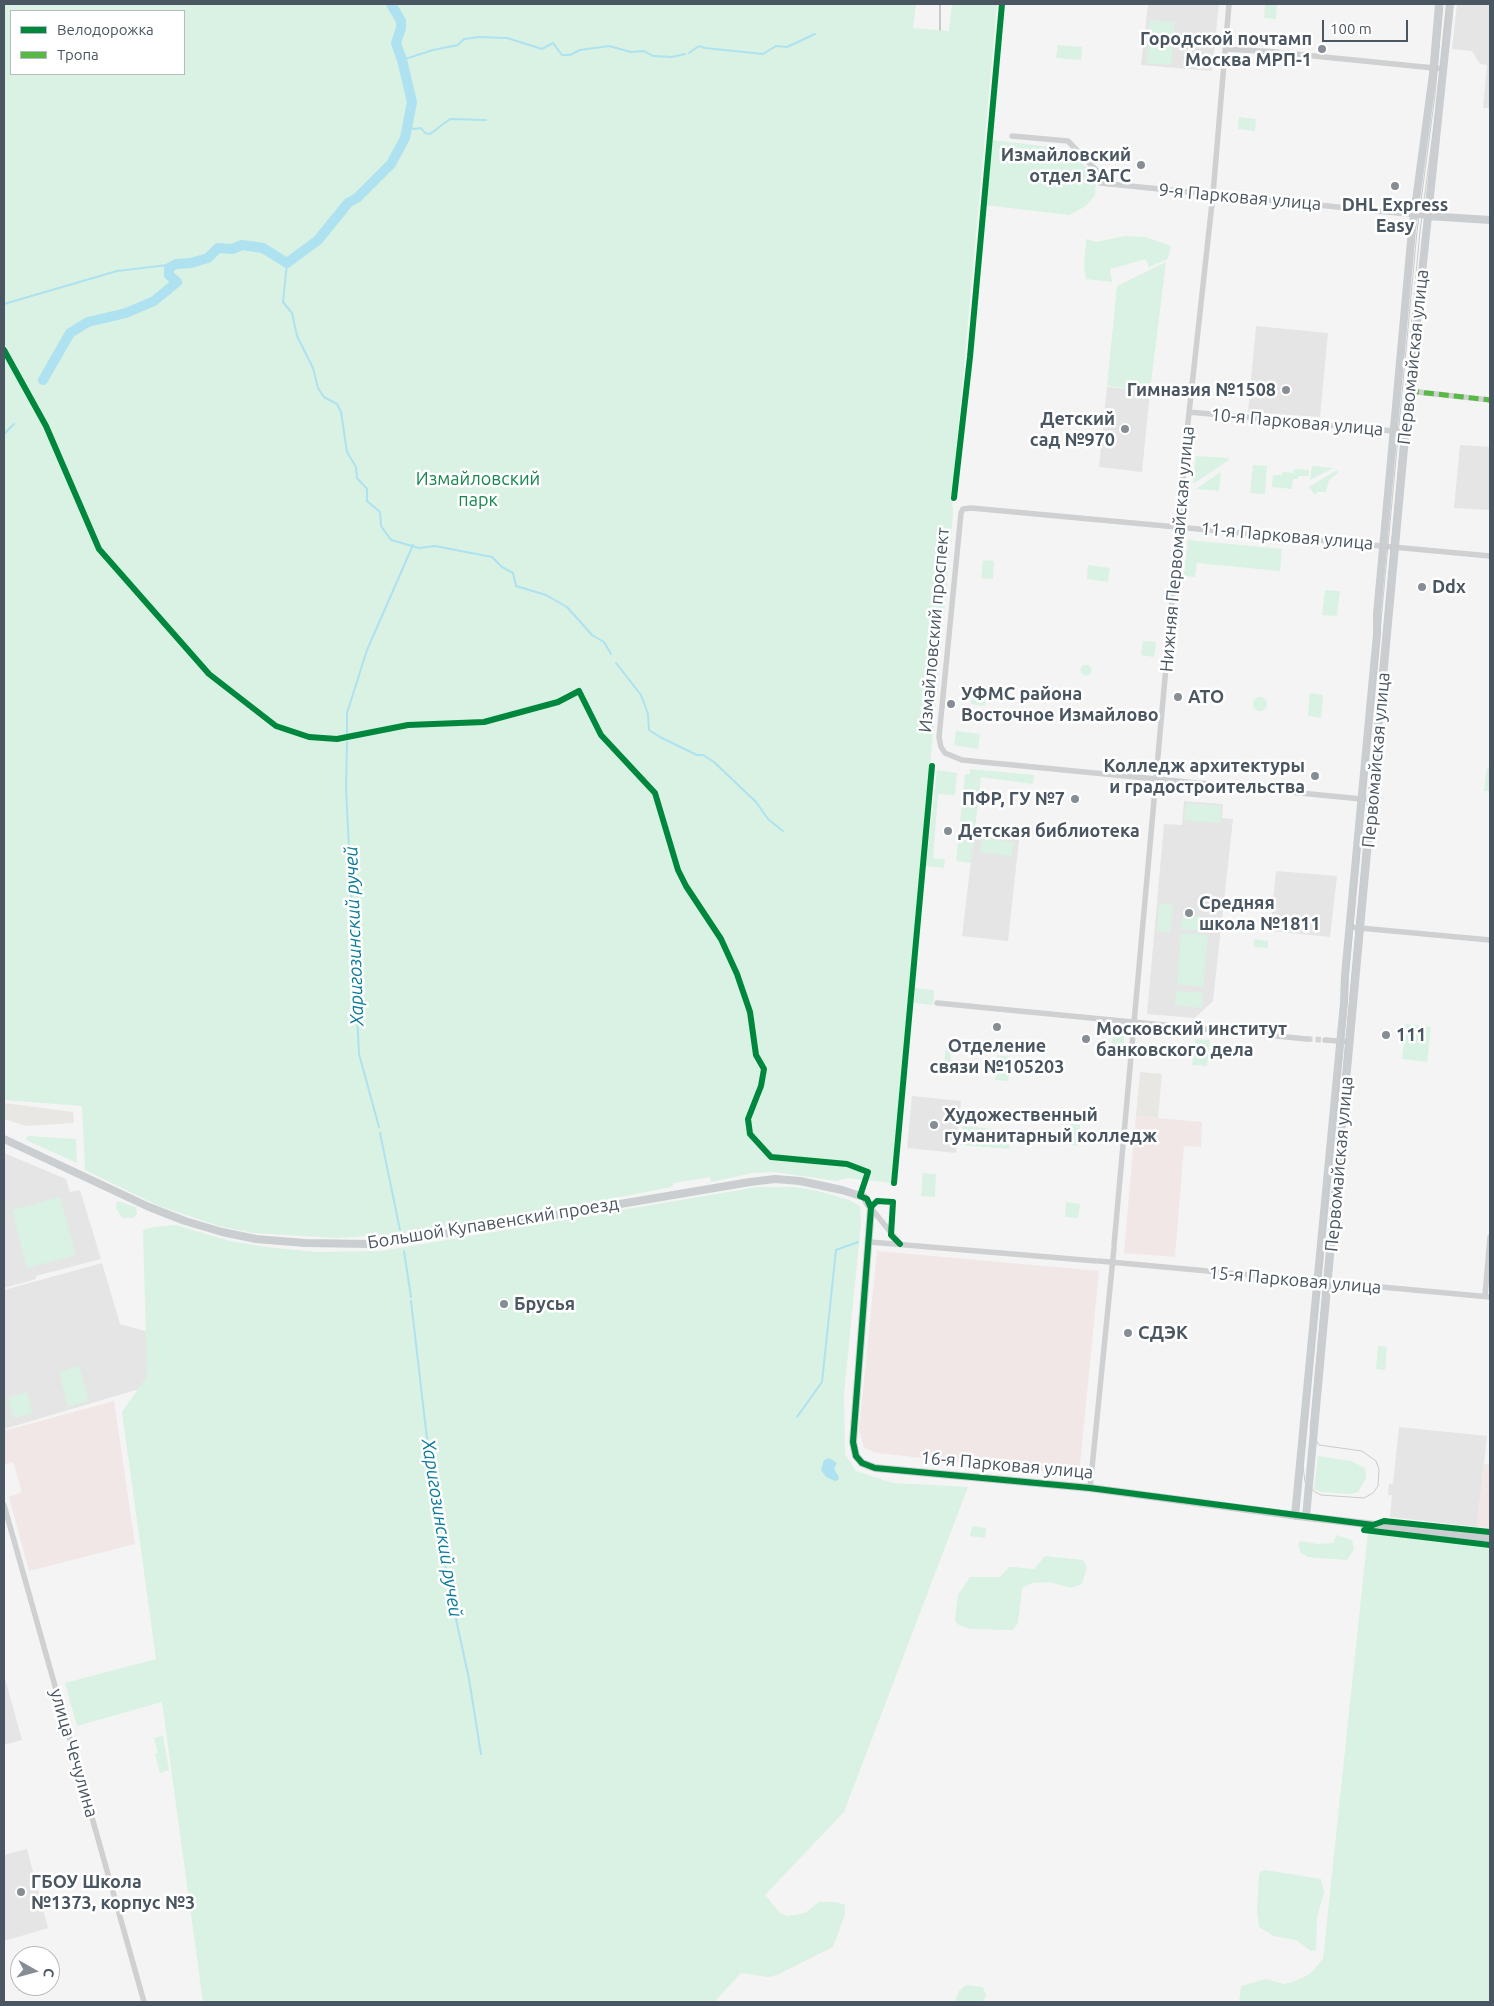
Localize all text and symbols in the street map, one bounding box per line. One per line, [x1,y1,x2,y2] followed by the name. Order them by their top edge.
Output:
[10,10,185,75] legend
[1324,10,1410,42] scale bar
[1330,20,1372,37] text: 100 m
[57,21,154,38] text: Велодорожка
[1140,28,1312,70] place label: Городской почтамп Москва МРП-1
[1316,43,1328,55] marker: Городской почтамп Москва МРП-1
[57,46,99,63] text: Тропа
[1001,144,1131,186] place label: Измайловский отдел ЗАГС
[1135,159,1147,171] marker: Измайловский отдел ЗАГС
[1158,179,1322,215] street label: 9-я Парковая улица
[1389,180,1401,192] marker: DHL Express Easy
[1342,194,1448,236] place label: DHL Express Easy
[1393,268,1433,446] street label: Первомайская улица
[1127,379,1276,401] place label: Гимназия №1508
[1280,384,1292,396] marker: Гимназия №1508
[1210,404,1384,440] street label: 10-я Парковая улица
[1030,408,1115,450] place label: Детский сад №970
[1119,423,1131,435] marker: Детский сад №970
[1155,425,1199,673] street label: Нижняя Первомайская улица
[416,468,540,510] park label: Измайловский парк
[1200,518,1374,554] street label: 11-я Парковая улица
[914,527,954,733] street label: Измайловский проспект
[1432,576,1466,598] place label: Ddx
[1416,581,1428,593] marker: Ddx
[1358,671,1394,849] street label: Первомайская улица
[961,683,1159,726] place label: УФМС района Восточное Измайлово
[1188,686,1224,708] place label: АТО
[1172,691,1184,703] marker: АТО
[945,698,957,710] marker: УФМС района Восточное Измайлово
[1104,755,1305,798] place label: Колледж архитектуры и градостроительства
[1309,770,1321,782] marker: Колледж архитектуры и градостроительства
[962,788,1065,810] place label: ПФР, ГУ №7
[1069,793,1081,805] marker: ПФР, ГУ №7
[958,820,1140,842] place label: Детская библиотека
[942,825,954,837] marker: Детская библиотека
[339,846,369,1026] water label: Харигозинский ручей
[1199,892,1321,934] place label: Средняя школа №1811
[1183,907,1195,919] marker: Средняя школа №1811
[1096,1018,1287,1060] place label: Московский институт банковского дела
[991,1021,1003,1033] marker: Отделение связи №105203
[1396,1024,1426,1046] place label: 111
[1380,1029,1392,1041] marker: 111
[1080,1033,1092,1045] marker: Московский институт банковского дела
[930,1035,1064,1078] place label: Отделение связи №105203
[1321,1075,1357,1253] street label: Первомайская улица
[944,1104,1157,1146] place label: Художественный гуманитарный колледж
[928,1119,940,1131] marker: Художественный гуманитарный колледж
[366,1192,620,1254] street label: Большой Купавенский проезд
[1208,1262,1382,1298] street label: 15-я Парковая улица
[514,1293,575,1315] place label: Брусья
[498,1298,510,1310] marker: Брусья
[1138,1322,1188,1344] place label: СДЭК
[1122,1327,1134,1339] marker: СДЭК
[417,1437,467,1619] water label: Харигозинский ручей
[920,1447,1094,1483] street label: 16-я Парковая улица
[45,1686,103,1820] street label: улица Чечулина
[31,1871,195,1914] place label: ГБОУ Школа №1373, корпус №3
[15,1886,27,1898] marker: ГБОУ Школа №1373, корпус №3
[10,1946,60,1996] north arrow
[40,1967,57,1978] text: С

